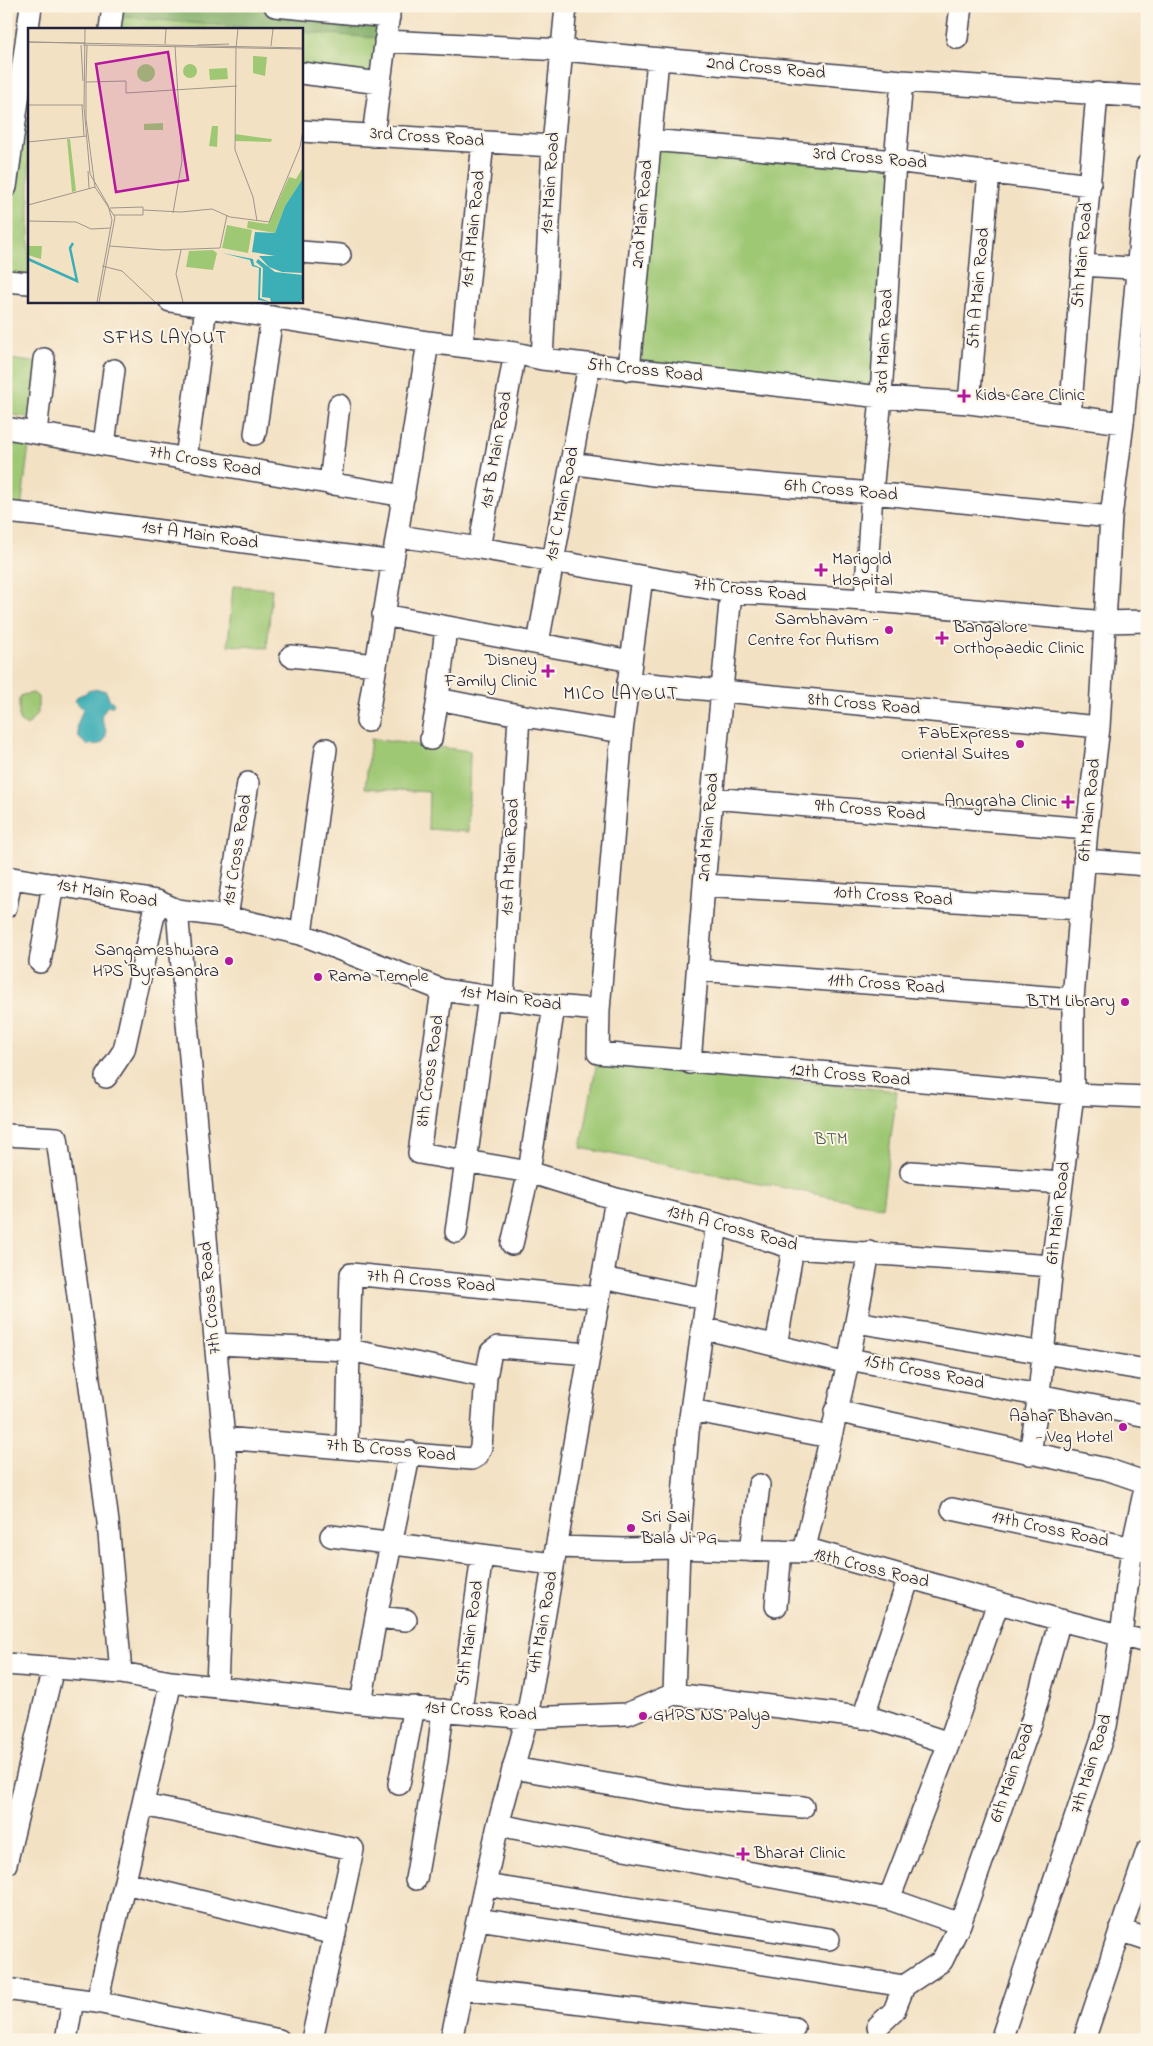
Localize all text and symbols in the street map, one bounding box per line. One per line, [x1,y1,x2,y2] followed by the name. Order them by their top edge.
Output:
[28,28,302,302] inset map
[705,51,827,87] street label: 2nd Cross Road
[369,121,485,155] street label: 3rd Cross Road
[534,131,568,235] street label: 1st Main Road
[812,141,928,177] street label: 3rd Cross Road
[625,159,661,269] street label: 2nd Main Road
[455,169,493,289] street label: 1st A Main Road
[1065,201,1101,309] street label: 5th Main Road
[961,226,997,350] street label: 5th A Main Road
[869,288,901,394] street label: 3rd Main Road
[102,325,228,352] district label: SFHS LAYOUT
[586,352,704,390] street label: 5th Cross Road
[975,383,1085,409] place label: Kids Care Clinic
[474,389,520,511] street label: 1st B Main Road
[957,389,971,403] marker: Kids Care Clinic
[147,439,263,485] street label: 7th Cross Road
[539,444,587,564] street label: 1st C Main Road
[783,473,899,509] street label: 6th Cross Road
[140,515,260,557] street label: 1st A Main Road
[832,547,893,594] place label: Marigold Hospital
[814,563,828,577] marker: Marigold Hospital
[692,572,808,610] street label: 7th Cross Road
[748,607,879,654] place label: Sambhavam - Centre for Autism
[952,615,1084,662] place label: Bangalore Orthopaedic Clinic
[883,624,895,636] marker: Sambhavam - Centre for Autism
[935,631,949,645] marker: Bangalore Orthopaedic Clinic
[444,648,537,695] place label: Disney Family Clinic
[541,664,555,678] marker: Disney Family Clinic
[563,681,679,708] district label: MICO LAYOUT
[807,687,921,723] street label: 8th Cross Road
[901,721,1010,768] place label: FabExpress Oriental Suites
[1014,738,1026,750] marker: FabExpress Oriental Suites
[1072,757,1108,863] street label: 6th Main Road
[691,772,727,882] street label: 2nd Main Road
[944,789,1057,816] place label: Anugraha Clinic
[216,793,260,907] street label: 1st Cross Road
[813,793,927,829] street label: 9th Cross Road
[1061,795,1075,809] marker: Anugraha Clinic
[495,798,527,916] street label: 1st A Main Road
[55,872,159,916] street label: 1st Main Road
[833,880,953,914] street label: 10th Cross Road
[93,938,219,985] place label: Sangameshwara HPS Byrasandra
[223,955,235,967] marker: Sangameshwara HPS Byrasandra
[328,964,429,990] place label: Rama Temple
[827,968,945,1002] street label: 11th Cross Road
[312,971,324,983] marker: Rama Temple
[459,979,563,1019] street label: 1st Main Road
[1026,989,1115,1015] place label: BTM Library
[1119,996,1131,1008] marker: BTM Library
[410,1013,452,1129] street label: 8th Cross Road
[789,1058,911,1094] street label: 12th Cross Road
[813,1127,848,1153] park label: BTM
[1040,1160,1078,1266] street label: 6th Main Road
[664,1199,800,1259] street label: 13th A Cross Road
[193,1240,229,1356] street label: 7th Cross Road
[366,1263,496,1301] street label: 7th A Cross Road
[862,1349,986,1397] street label: 15th Cross Road
[1009,1404,1113,1452] place label: Aahar Bhavan - Veg Hotel
[1117,1421,1129,1433] marker: Aahar Bhavan - Veg Hotel
[325,1432,457,1470] street label: 7th B Cross Road
[640,1505,717,1552] place label: Sri Sai Bala Ji PG
[989,1505,1111,1555] street label: 17th Cross Road
[625,1522,637,1534] marker: Sri Sai Bala Ji PG
[810,1542,932,1596] street label: 18th Cross Road
[522,1569,566,1675] street label: 4th Main Road
[451,1579,491,1687] street label: 5th Main Road
[424,1695,538,1729] street label: 1st Cross Road
[653,1703,770,1729] place label: GHPS NS Palya
[637,1710,649,1722] marker: GHPS NS Palya
[1065,1711,1119,1817] street label: 7th Main Road
[984,1720,1042,1826] street label: 6th Main Road
[753,1841,845,1867] place label: Bharat Clinic
[736,1847,750,1861] marker: Bharat Clinic

